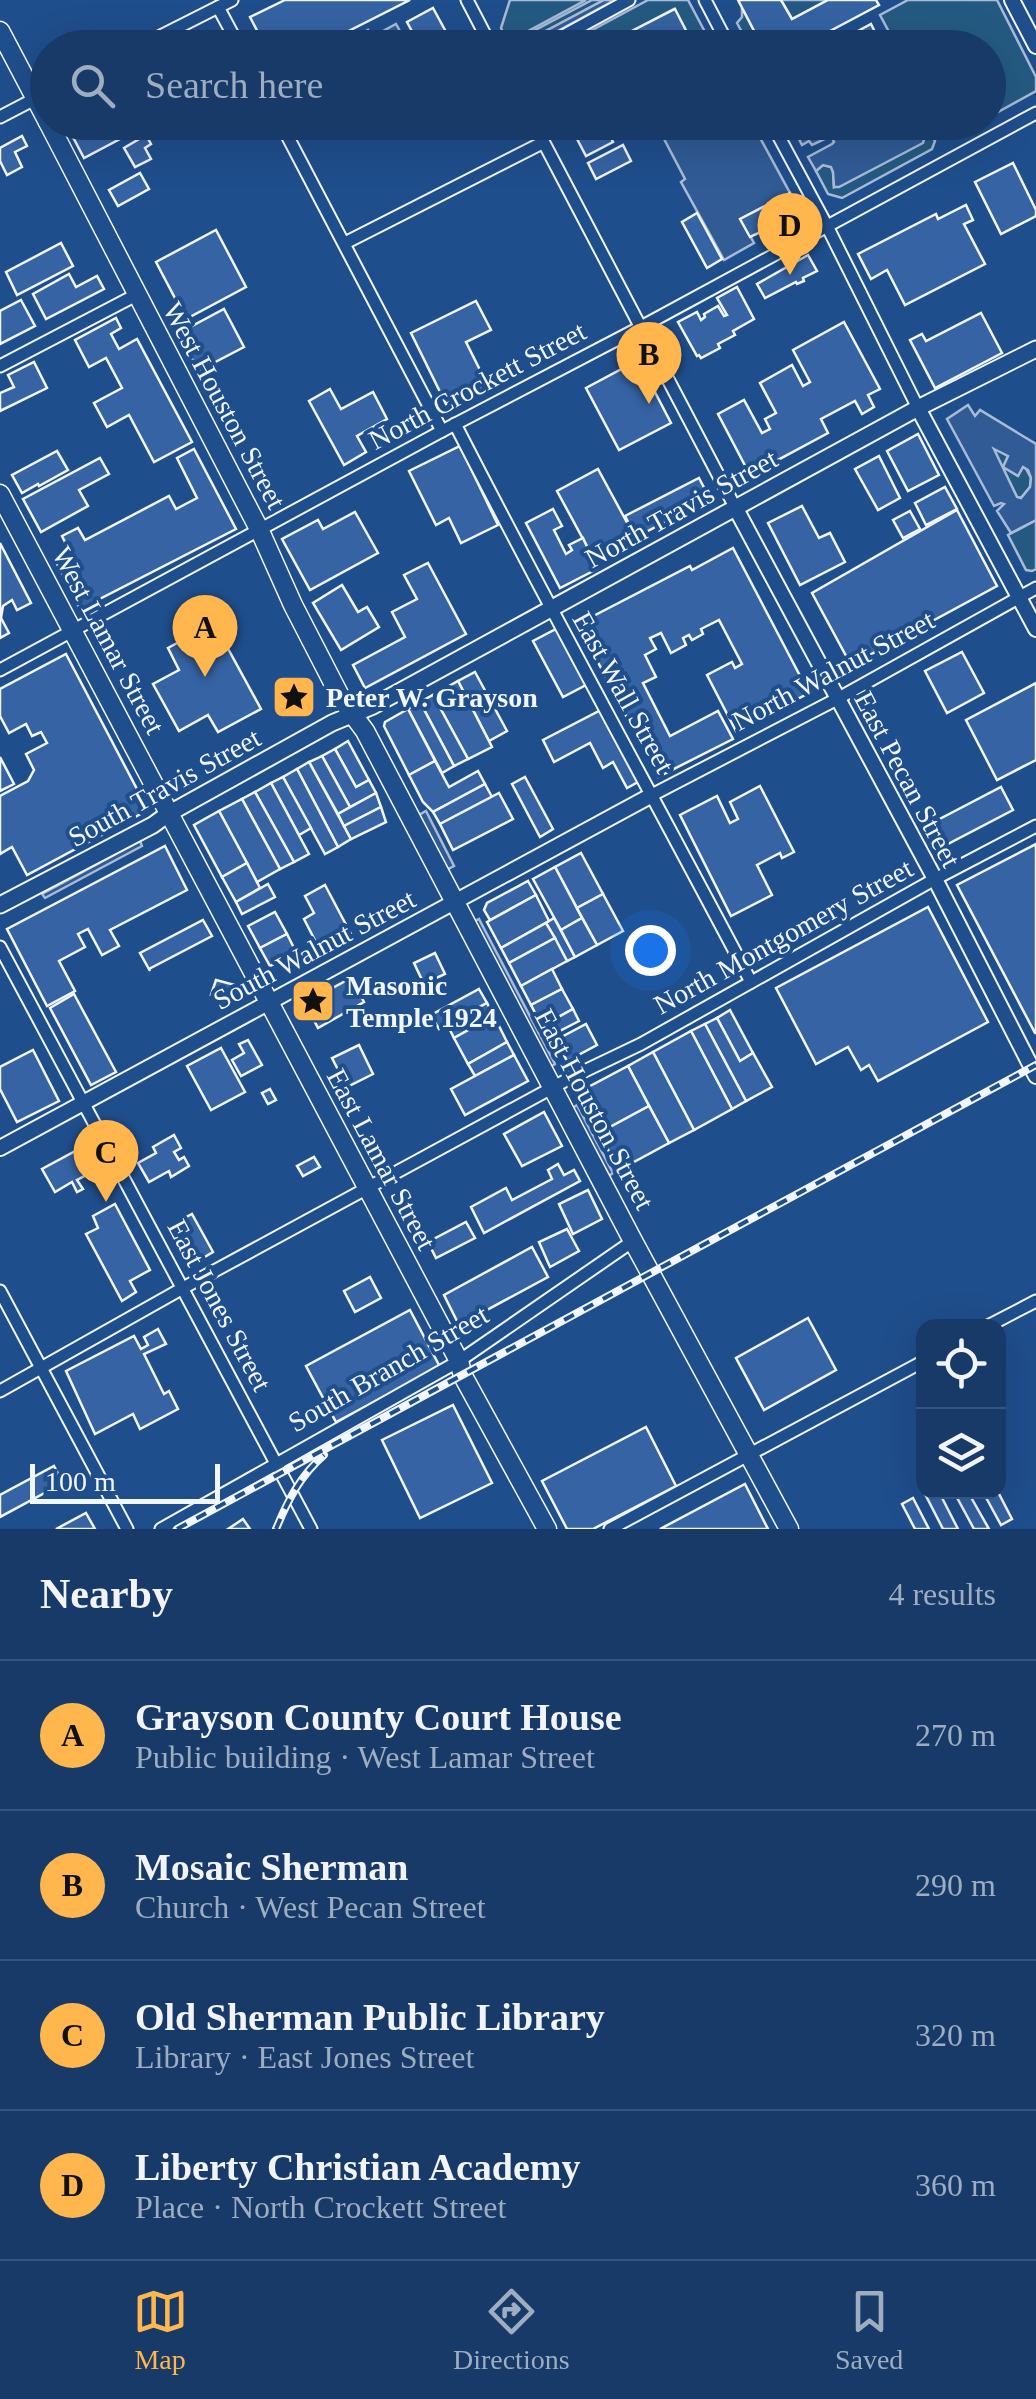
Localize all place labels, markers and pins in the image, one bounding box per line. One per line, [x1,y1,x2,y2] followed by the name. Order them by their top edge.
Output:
[758,192,822,275] pin: D
[616,322,682,404] pin: B
[172,594,238,677] pin: A
[271,674,317,720] place icon: Peter W. Grayson
[326,682,538,713] place label: Peter W. Grayson
[346,970,497,1033] place label: Masonic Temple 1924
[290,978,336,1024] place icon: Masonic Temple 1924
[74,1120,138,1202] pin: C

